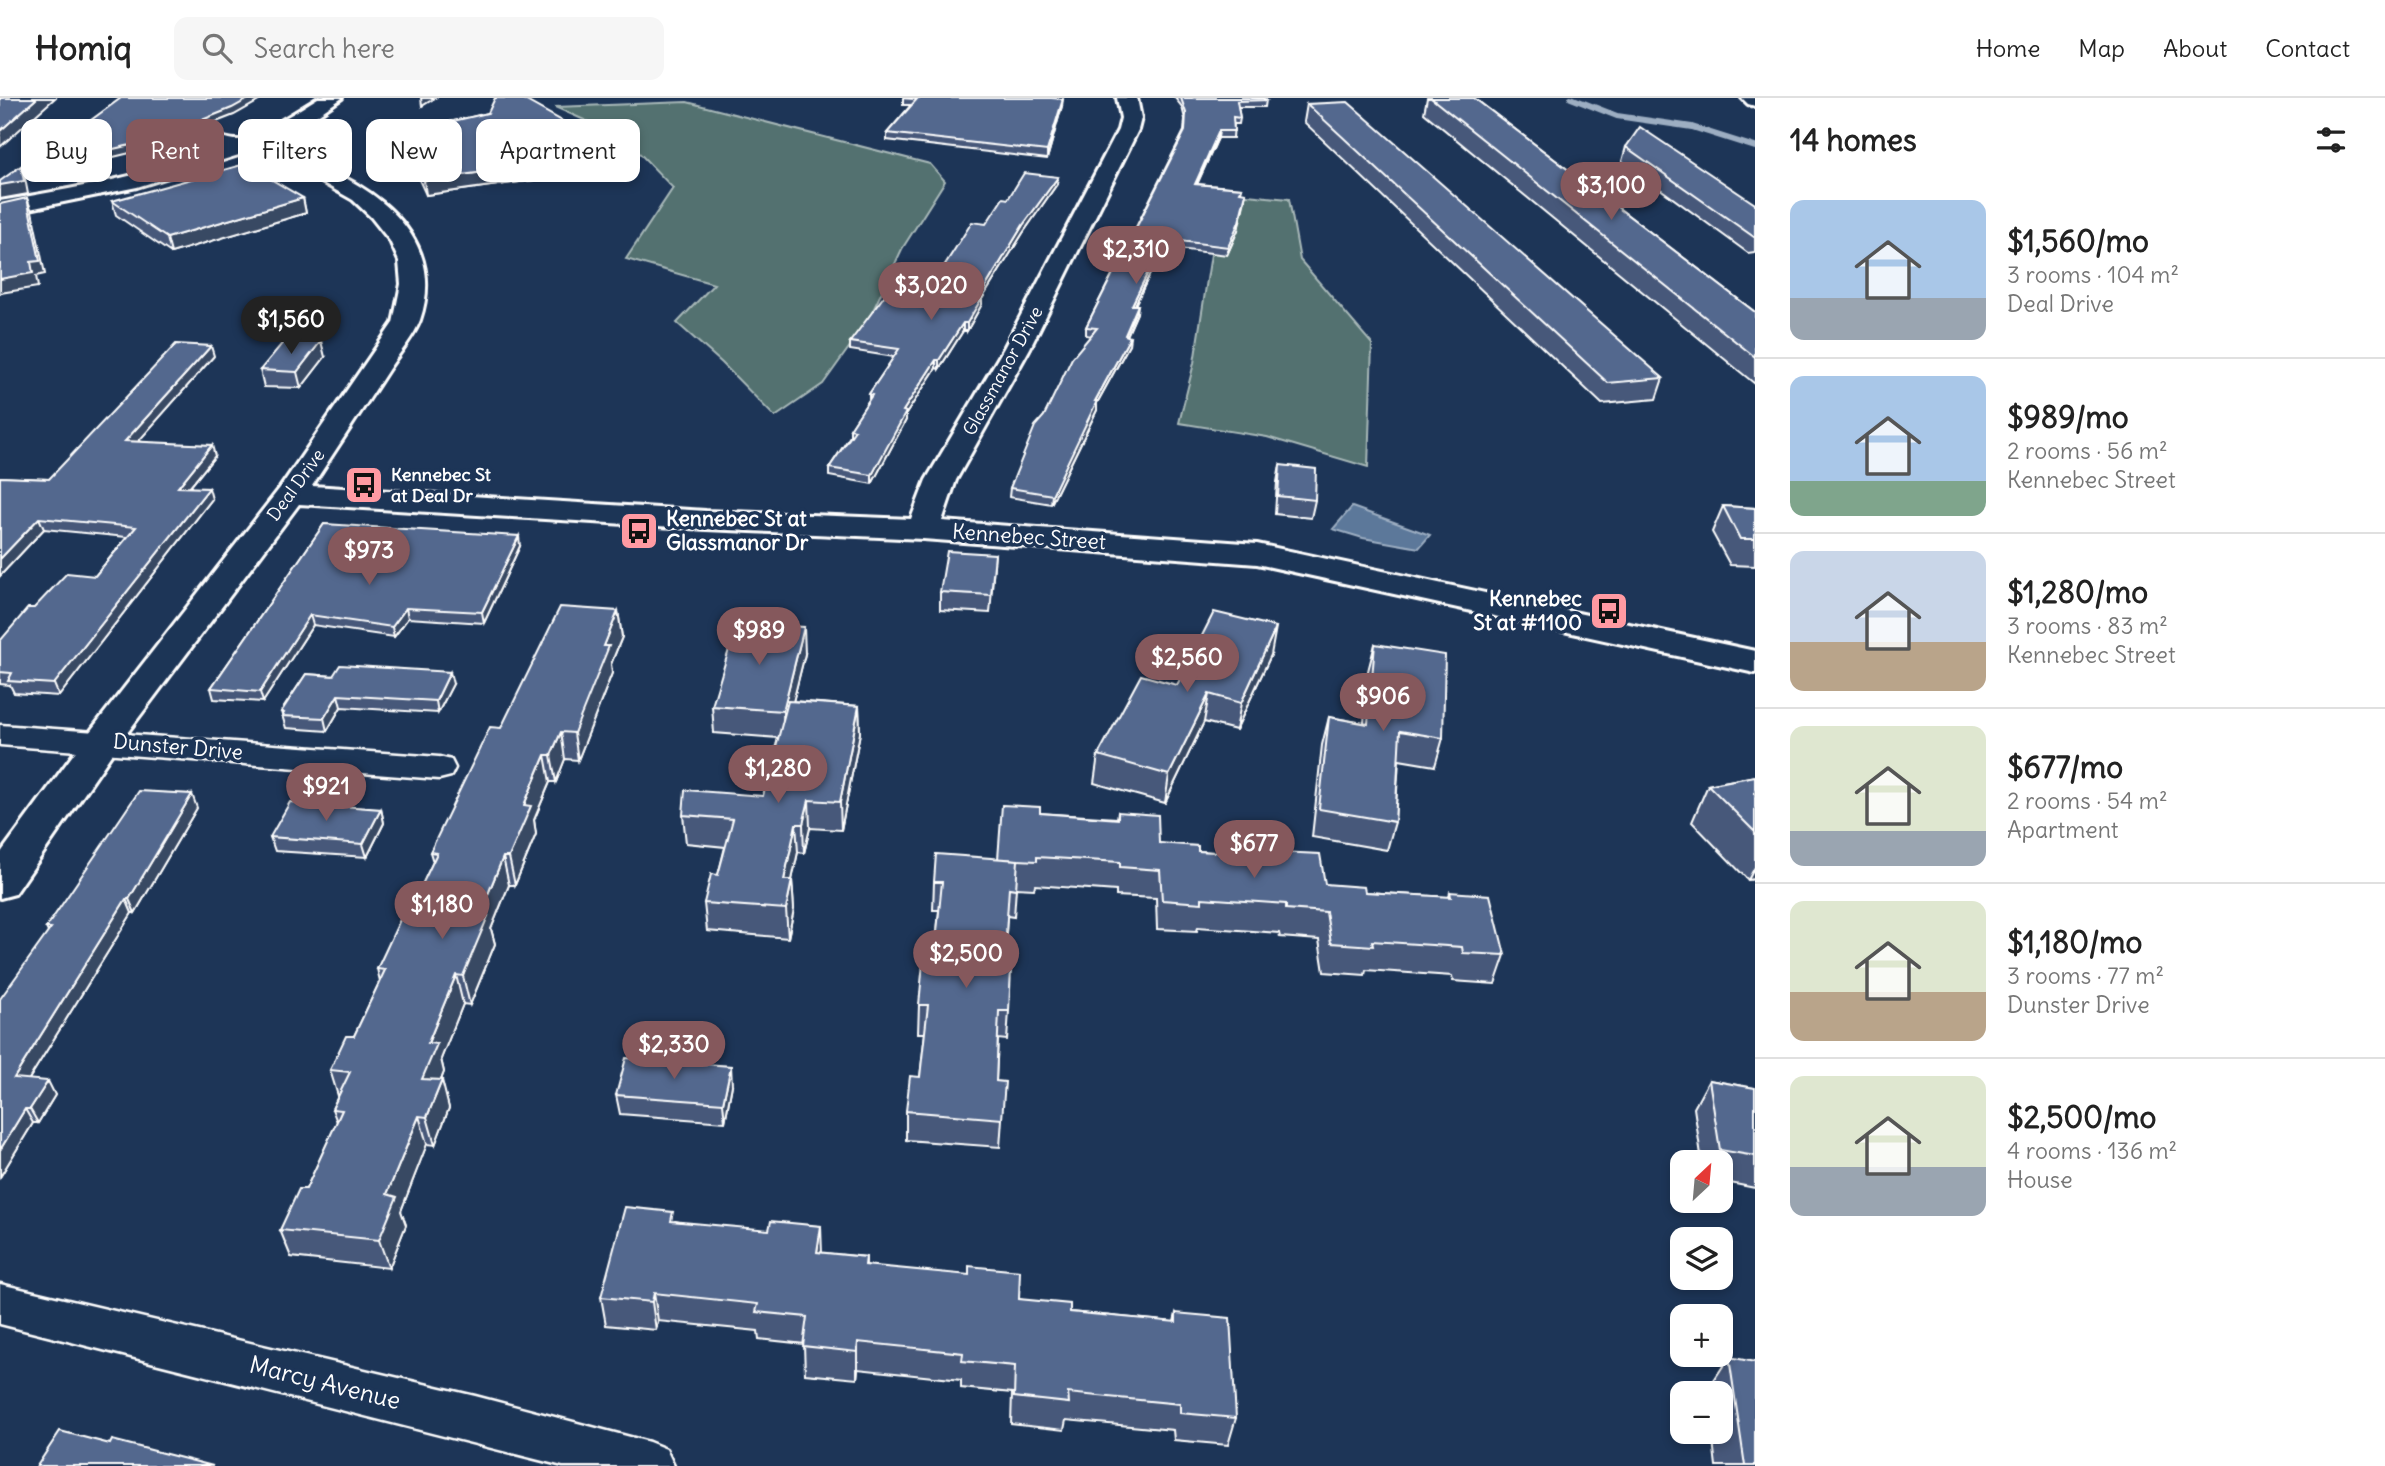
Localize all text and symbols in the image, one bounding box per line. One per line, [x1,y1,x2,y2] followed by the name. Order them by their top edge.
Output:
[174,17,664,80] search box
[35,27,132,69] text: Homiq
[198,29,236,67] icon: search
[254,32,395,65] text: Search here
[1976,33,2040,63] text: Home
[2078,33,2125,63] text: Map
[2163,33,2227,63] text: About
[2265,33,2350,63] text: Contact
[21,119,112,182] chip: Buy
[126,119,224,182] chip: Rent
[238,119,352,182] chip: Filters
[366,119,462,182] chip: New
[476,119,640,182] chip: Apartment
[1790,121,1917,159] text: 14 homes
[2312,121,2350,159] icon: filters
[1554,162,1668,222] pin: $3,100
[1576,170,1646,199] text: $3,100
[2007,222,2149,260] text: $1,560/mo
[1079,226,1193,286] pin: $2,310
[1846,228,1930,312] icon: home
[1102,234,1170,263] text: $2,310
[2007,260,2179,289] text: 3 rooms · 104 m²
[874,262,988,322] pin: $3,020
[894,270,968,299] text: $3,020
[2007,289,2114,318] text: Deal Drive
[234,296,348,356] pin: $1,560
[957,302,1048,440] street label: Glassmanor Drive
[257,304,325,333] text: $1,560
[2007,398,2129,436] text: $989/mo
[1846,404,1930,488] icon: home
[2007,436,2168,465] text: 2 rooms · 56 m²
[262,444,329,525] street label: Deal Drive
[391,463,492,507] place label: Kennebec St at Deal Dr
[343,464,385,506] bus stop icon: Kennebec St at Deal Dr
[2007,465,2176,494] text: Kennebec Street
[666,505,809,556] place label: Kennebec St at Glassmanor Dr
[618,510,660,552] bus stop icon: Kennebec St at Glassmanor Dr
[951,518,1107,555] street label: Kennebec Street
[328,528,410,587] pin: $973
[344,535,394,564] text: $973
[2007,573,2148,611] text: $1,280/mo
[1846,579,1930,663] icon: home
[1473,585,1582,636] place label: Kennebec St at #1100
[1588,590,1630,632] bus stop icon: Kennebec St at #1100
[718,608,800,667] pin: $989
[2007,611,2168,640] text: 3 rooms · 83 m²
[733,615,785,644] text: $989
[1130,634,1244,694] pin: $2,560
[2007,640,2176,669] text: Kennebec Street
[1151,642,1223,671] text: $2,560
[1342,674,1424,733] pin: $906
[1356,681,1410,710] text: $906
[112,727,244,766] street label: Dunster Drive
[721,746,835,805] pin: $1,280
[2007,748,2123,786] text: $677/mo
[744,753,812,782] text: $1,280
[1846,754,1930,838] icon: home
[285,764,367,823] pin: $921
[302,771,350,800] text: $921
[2007,786,2168,815] text: 2 rooms · 54 m²
[2007,815,2119,844] text: Apartment
[1213,820,1295,880] pin: $677
[1230,828,1278,857] text: $677
[385,882,499,941] pin: $1,180
[411,889,473,918] text: $1,180
[2007,923,2142,961] text: $1,180/mo
[1846,929,1930,1013] icon: home
[909,930,1023,990] pin: $2,500
[929,938,1003,967] text: $2,500
[2007,961,2164,990] text: 3 rooms · 77 m²
[2007,990,2150,1019] text: Dunster Drive
[617,1021,731,1081] pin: $2,330
[638,1029,710,1058] text: $2,330
[2007,1098,2156,1136] text: $2,500/mo
[1846,1104,1930,1188] icon: home
[2007,1136,2177,1165] text: 4 rooms · 136 m²
[1670,1150,1732,1213] north arrow
[1670,1150,1733,1444] map controls
[2007,1165,2073,1194] text: House
[1670,1227,1733,1290] button: layers
[1670,1304,1733,1367] button: +
[247,1349,404,1415] street label: Marcy Avenue
[1670,1381,1733,1444] button: −

